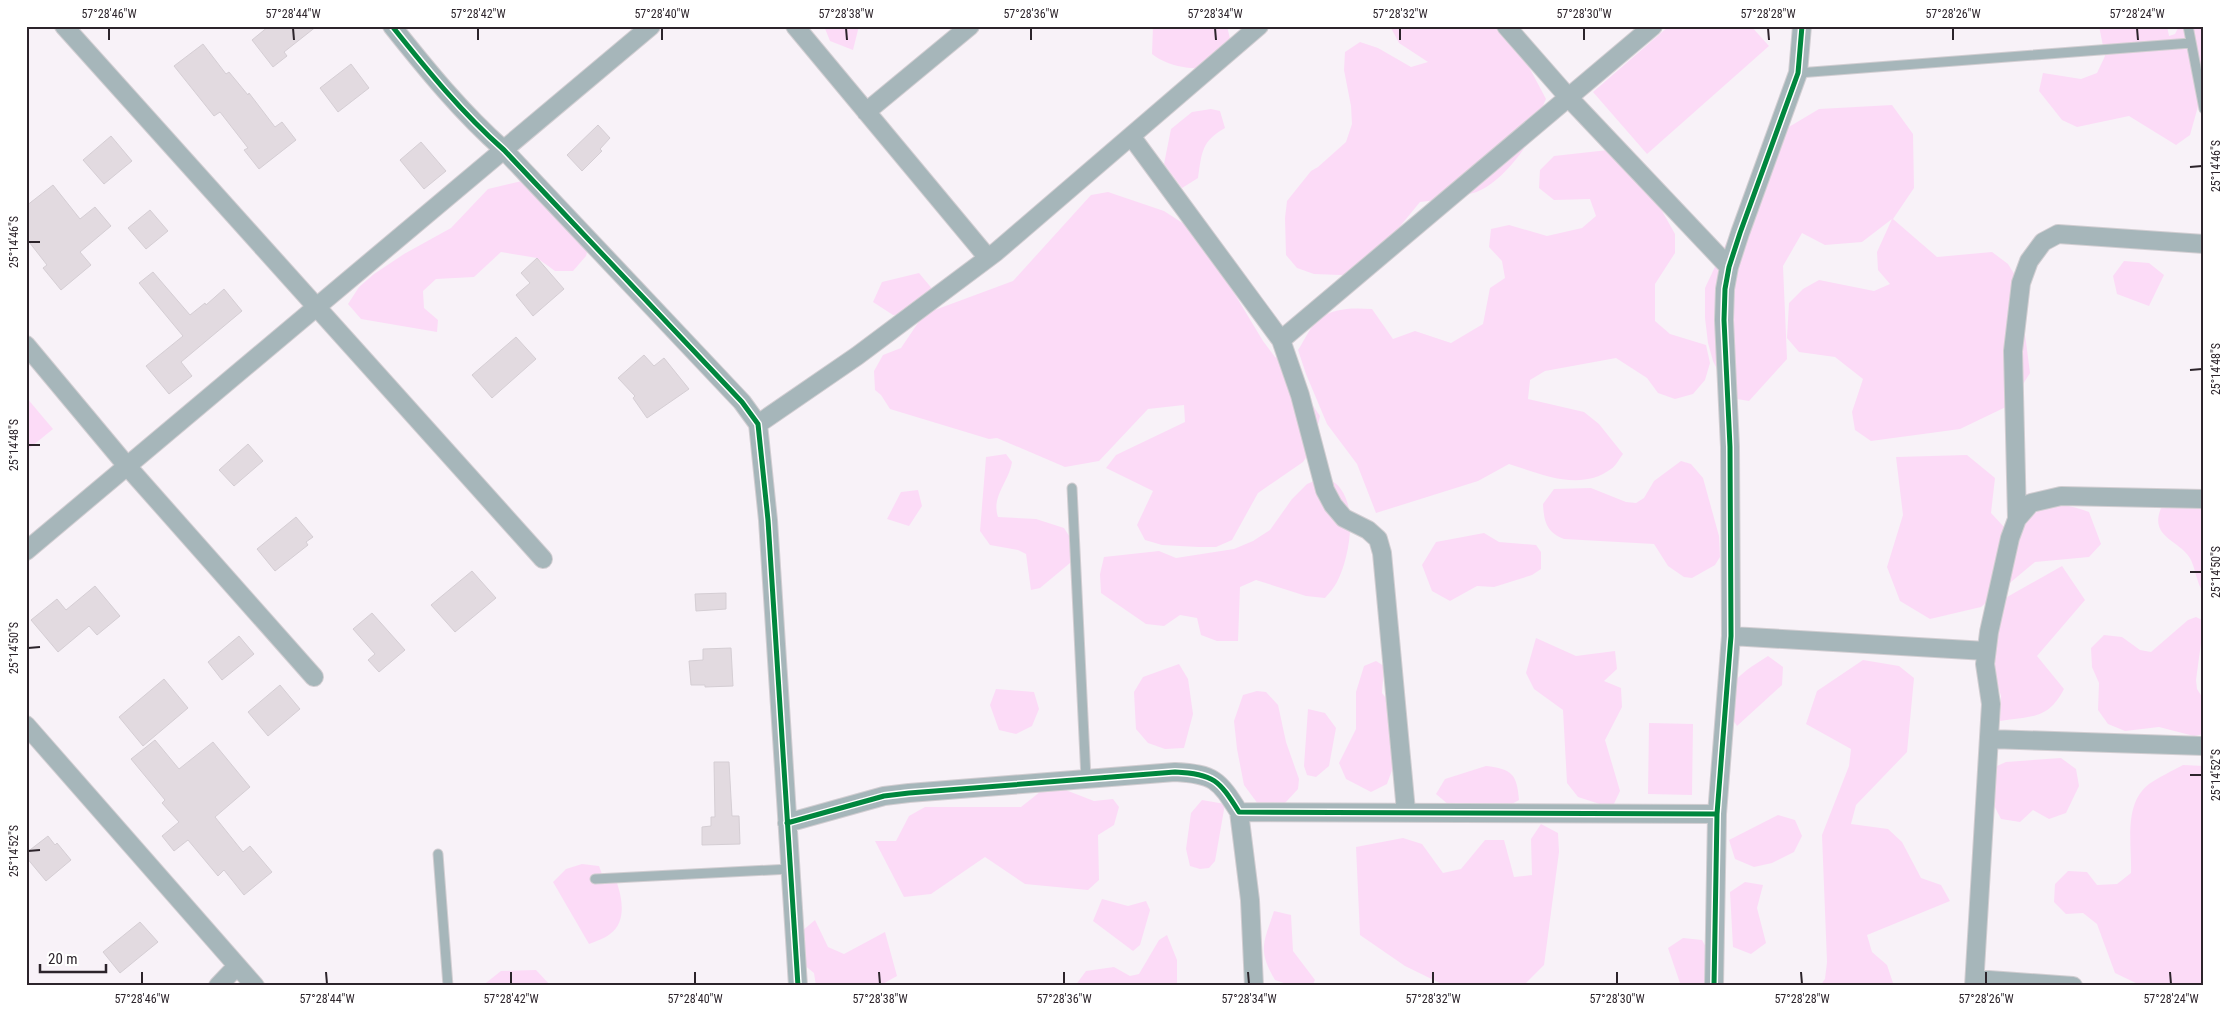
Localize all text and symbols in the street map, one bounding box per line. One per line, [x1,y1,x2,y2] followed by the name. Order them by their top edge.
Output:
[81,7,137,21] text: 57°28'46"W
[265,7,321,21] text: 57°28'44"W
[450,7,506,21] text: 57°28'42"W
[634,7,690,21] text: 57°28'40"W
[818,7,874,21] text: 57°28'38"W
[1003,7,1059,21] text: 57°28'36"W
[1187,7,1243,21] text: 57°28'34"W
[1372,7,1428,21] text: 57°28'32"W
[1556,7,1612,21] text: 57°28'30"W
[1740,7,1796,21] text: 57°28'28"W
[1925,7,1981,21] text: 57°28'26"W
[2109,7,2165,21] text: 57°28'24"W
[2209,140,2223,192] text: 25°14'46"S
[7,216,21,268] text: 25°14'46"S
[2209,343,2223,395] text: 25°14'48"S
[7,419,21,471] text: 25°14'48"S
[2209,546,2223,598] text: 25°14'50"S
[7,622,21,674] text: 25°14'50"S
[2209,749,2223,801] text: 25°14'52"S
[7,825,21,877] text: 25°14'52"S
[40,942,106,974] scale bar
[48,950,78,968] text: 20 m
[114,992,170,1006] text: 57°28'46"W
[299,992,355,1006] text: 57°28'44"W
[483,992,539,1006] text: 57°28'42"W
[667,992,723,1006] text: 57°28'40"W
[852,992,908,1006] text: 57°28'38"W
[1036,992,1092,1006] text: 57°28'36"W
[1221,992,1277,1006] text: 57°28'34"W
[1405,992,1461,1006] text: 57°28'32"W
[1589,992,1645,1006] text: 57°28'30"W
[1774,992,1830,1006] text: 57°28'28"W
[1958,992,2014,1006] text: 57°28'26"W
[2143,992,2199,1006] text: 57°28'24"W

